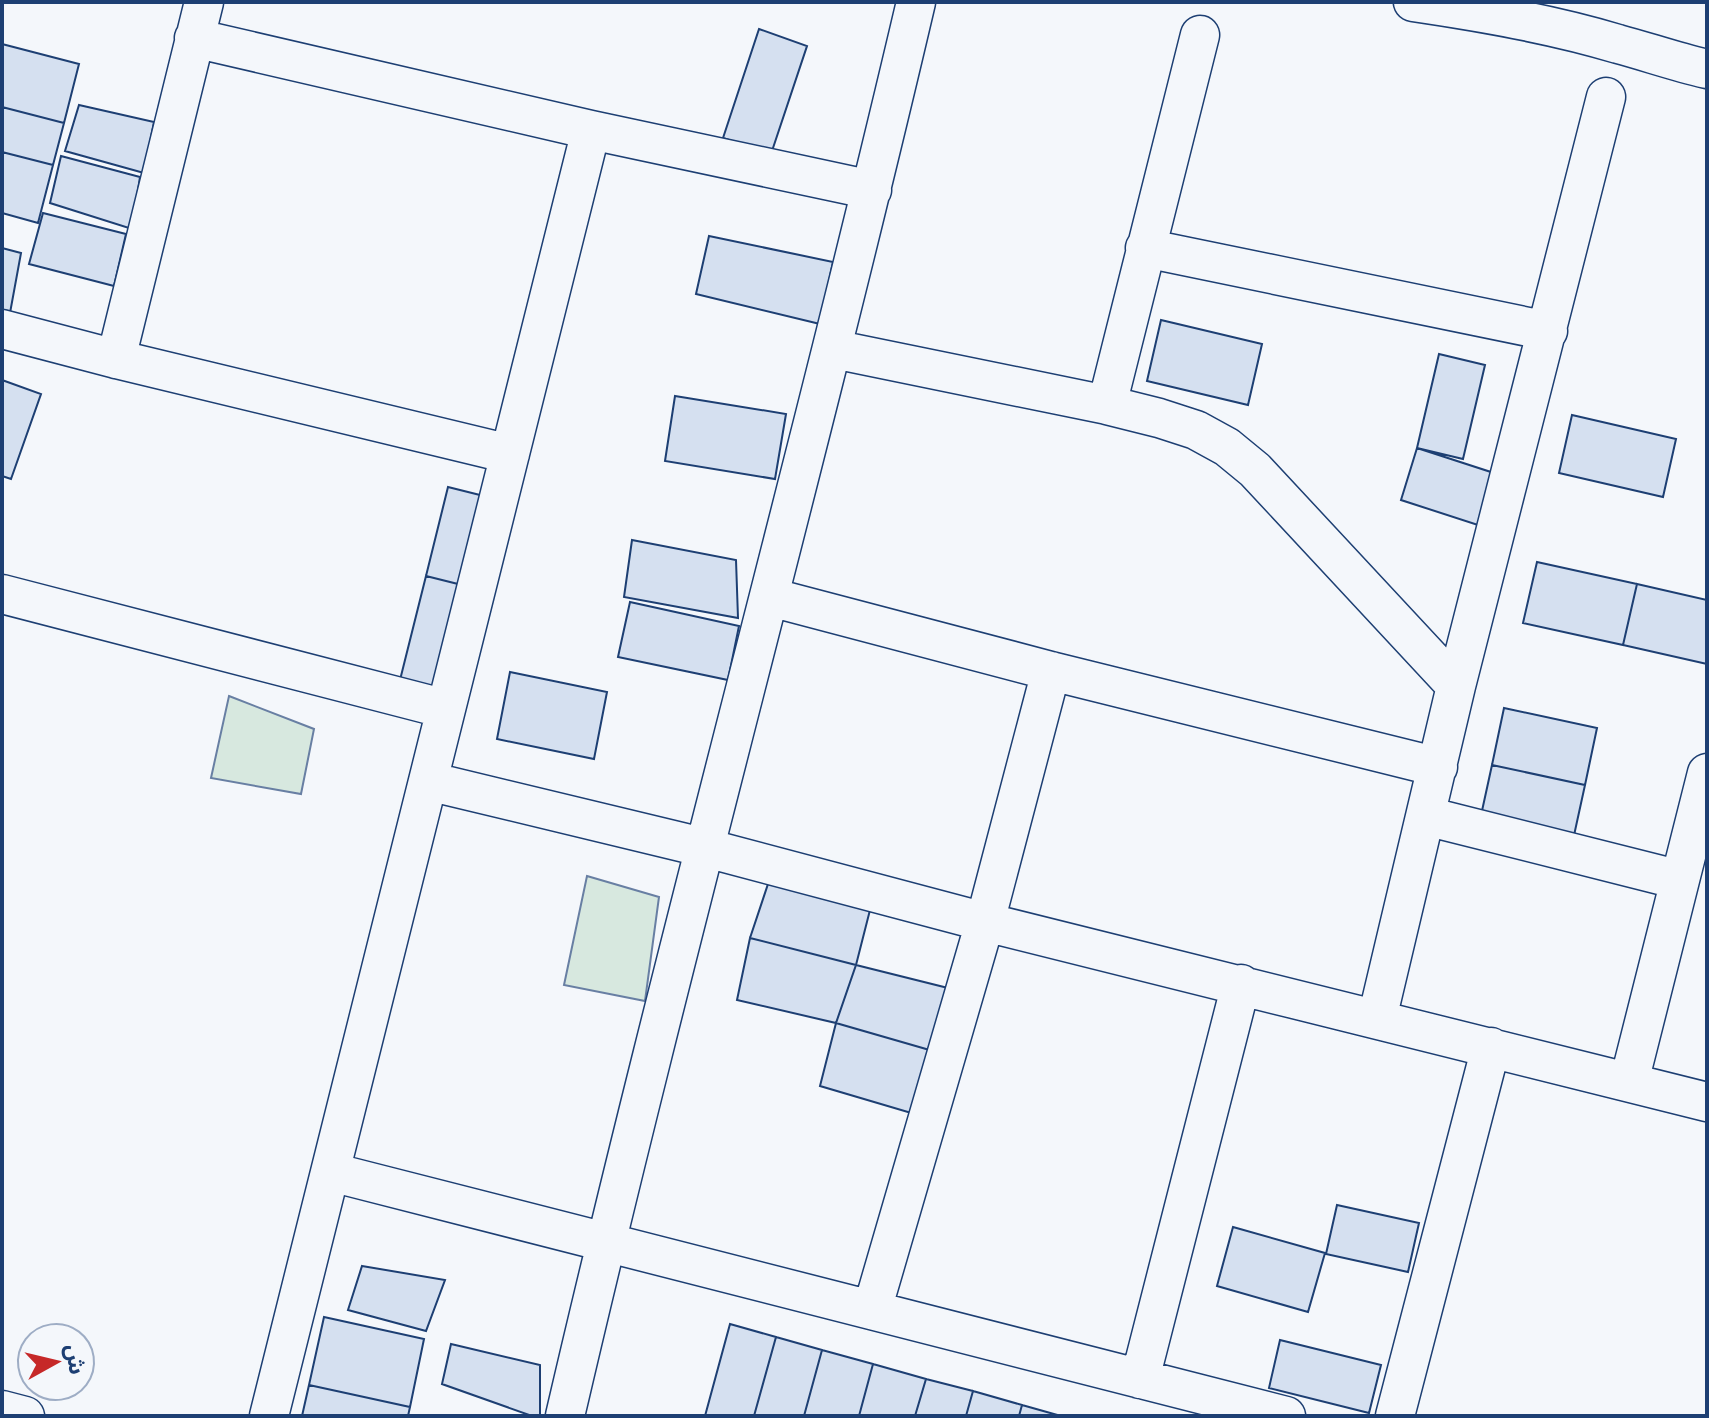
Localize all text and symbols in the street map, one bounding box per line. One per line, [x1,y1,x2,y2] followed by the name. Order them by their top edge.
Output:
[16,1322,96,1402] north arrow
[60,1342,91,1376] text: ش

